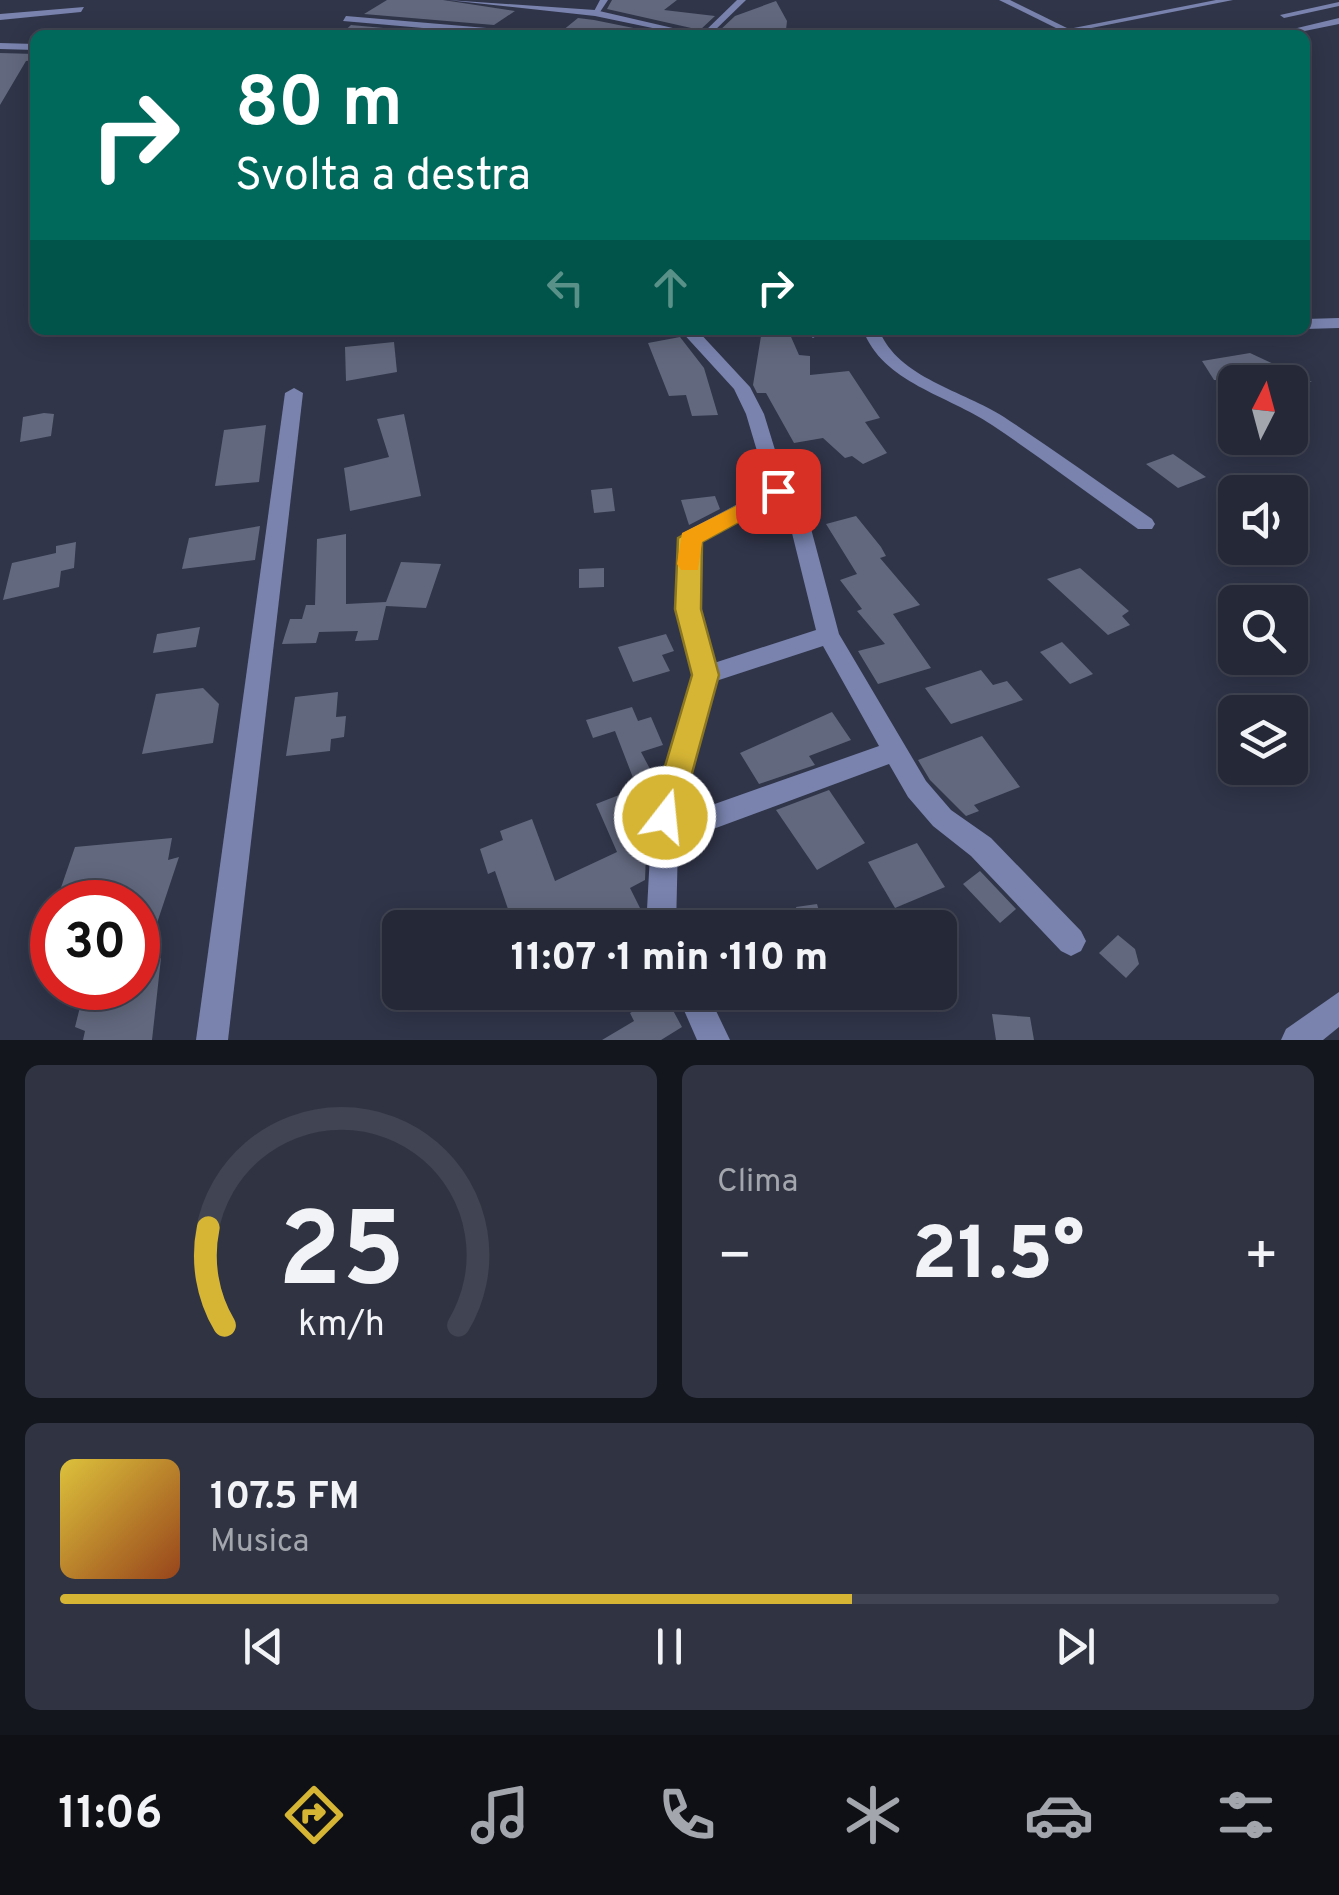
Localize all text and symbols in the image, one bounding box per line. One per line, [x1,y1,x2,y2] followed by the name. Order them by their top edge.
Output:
[235,62,403,151] text: 80 m
[70,70,200,200] icon: right
[235,149,531,206] text: Svolta a destra
[538,260,593,315] icon: left
[643,260,698,315] icon: ahead
[748,260,803,315] icon: right
[1218,365,1308,455] north arrow
[1218,365,1308,785] map controls
[736,449,821,534] pin
[751,464,806,519] icon: arrive
[1218,475,1308,565] button: sound
[1218,585,1308,675] button: search
[1218,695,1308,785] button: layers
[613,765,717,869] position arrow
[30,880,160,1010] speed limit sign: 30
[511,935,828,984] text: 11:07 · 1 min · 110 m
[717,1163,798,1203] text: Clima
[277,1191,405,1323] text: 25
[912,1211,1084,1306] text: 21.5°
[717,1224,752,1294] text: −
[1244,1224,1279,1294] text: +
[298,1303,384,1349] text: km/h
[210,1474,360,1523] text: 107.5 FM
[210,1523,309,1563] text: Musica
[236,1619,291,1674] icon: previous
[642,1619,697,1674] icon: pause
[1048,1619,1103,1674] icon: next
[279,1780,349,1850] icon: directions
[465,1780,535,1850] icon: music
[652,1780,722,1850] icon: phone
[838,1780,908,1850] icon: climate
[1024,1780,1094,1850] icon: car
[1211,1780,1281,1850] icon: filters
[58,1787,162,1844] text: 11:06

